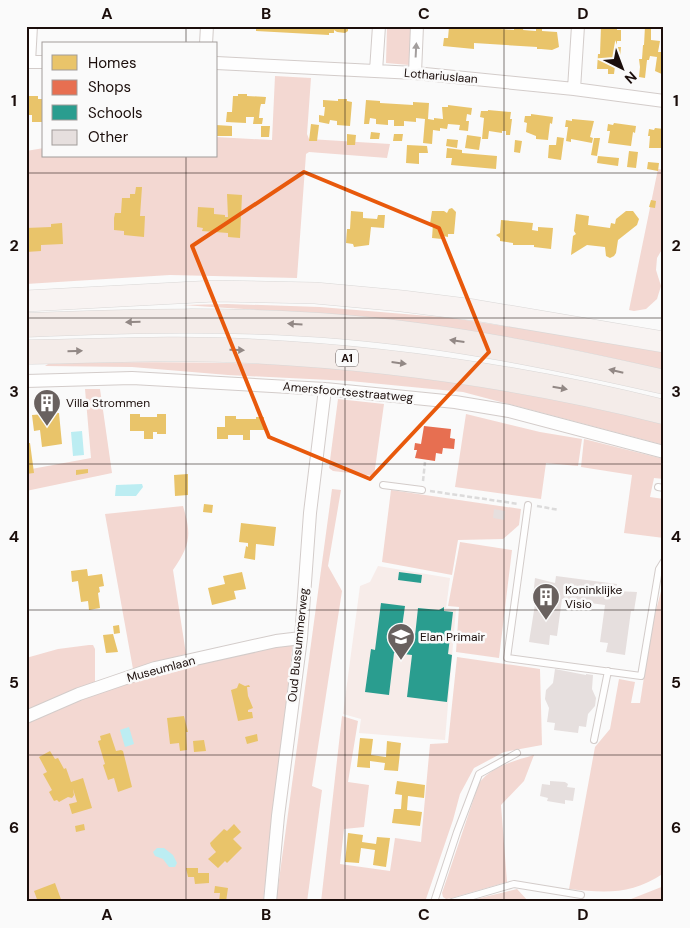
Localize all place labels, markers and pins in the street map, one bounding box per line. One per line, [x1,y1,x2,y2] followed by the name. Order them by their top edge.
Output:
[32,388,62,427] building icon: Villa Strommen
[66,395,150,411] place label: Villa Strommen
[531,582,561,621] building icon: Koninklijke Visio
[565,582,623,612] place label: Koninklijke Visio
[386,622,416,661] school or university icon: Elan Primair
[420,629,485,645] place label: Elan Primair

